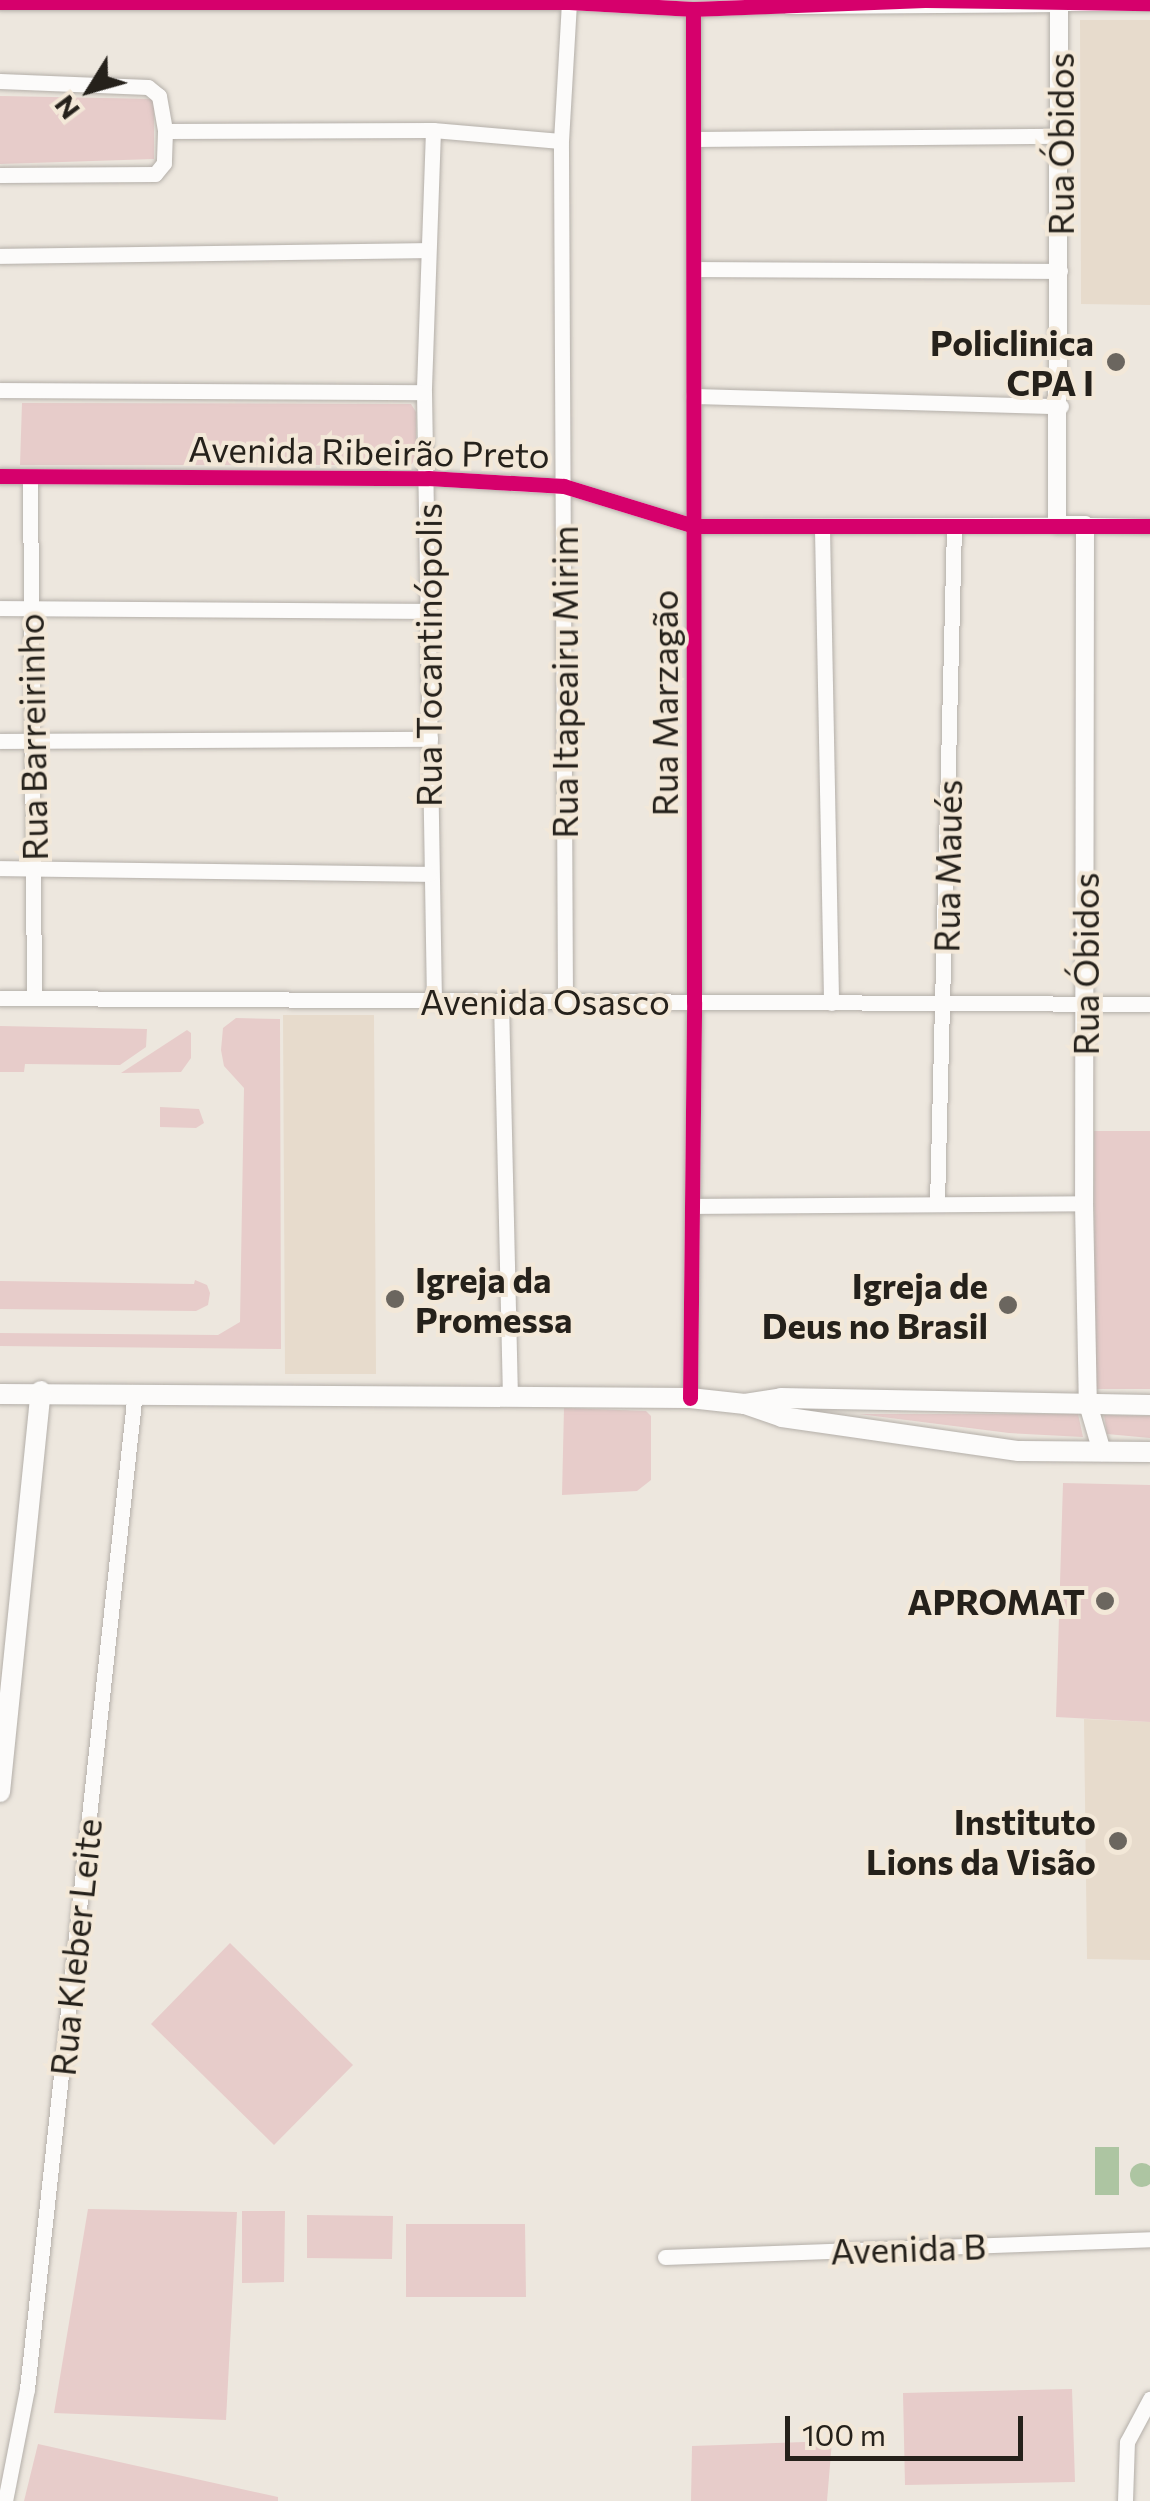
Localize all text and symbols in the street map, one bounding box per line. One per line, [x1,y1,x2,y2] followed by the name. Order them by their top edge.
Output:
[40,40,140,140] north arrow
[1039,53,1081,235] street label: Rua Óbidos
[46,89,86,127] text: N
[930,321,1094,403] place label: Policlinica CPA I
[1103,349,1129,375] marker: Policlinica CPA I
[188,427,550,475] street label: Avenida Ribeirão Preto
[407,503,449,807] street label: Rua Tocantinópolis
[543,526,585,838] street label: Rua Itapeairu Mirim
[643,590,685,816] street label: Rua Marzagão
[9,613,55,861] street label: Rua Barreirinho
[924,779,970,953] street label: Rua Maués
[1064,873,1106,1055] street label: Rua Óbidos
[420,980,670,1022] street label: Avenida Osasco
[415,1258,573,1340] place label: Igreja da Promessa
[762,1264,988,1346] place label: Igreja de Deus no Brasil
[384,1288,406,1310] marker: Igreja da Promessa
[997,1294,1019,1316] marker: Igreja de Deus no Brasil
[907,1580,1085,1622] place label: APROMAT
[1094,1590,1116,1612] marker: APROMAT
[866,1800,1096,1882] place label: Instituto Lions da Visão
[41,1816,109,2078] street label: Rua Kleber Leite
[1105,1828,1131,1854] marker: Instituto Lions da Visão
[830,2224,986,2272] street label: Avenida B
[790,2396,1028,2458] scale bar
[802,2415,886,2452] text: 100 m

